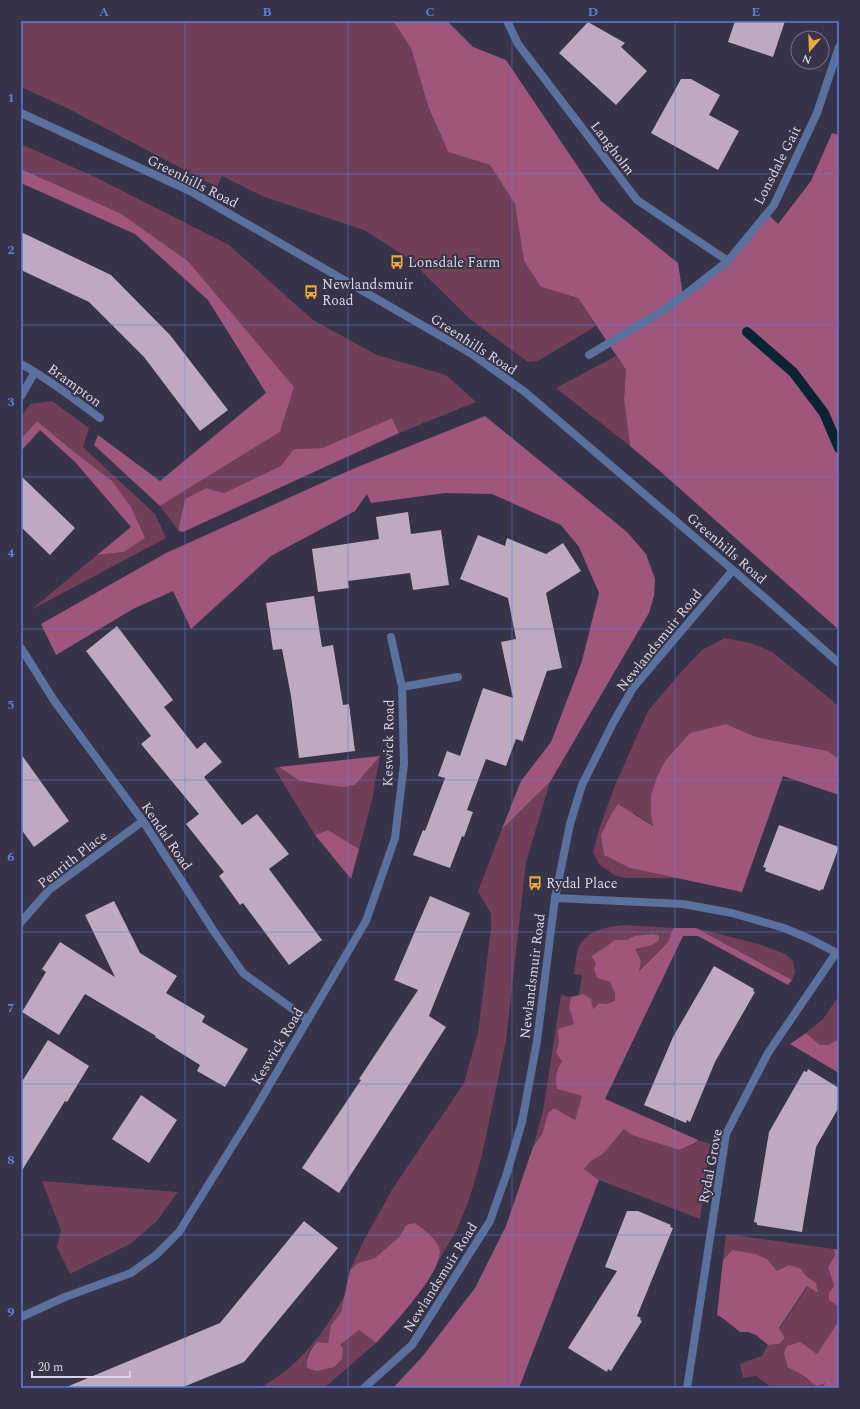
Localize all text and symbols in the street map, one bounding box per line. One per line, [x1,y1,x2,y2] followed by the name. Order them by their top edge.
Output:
[99,2,109,22] text: A
[262,2,272,22] text: B
[425,2,435,22] text: C
[588,2,598,22] text: D
[752,2,761,22] text: E
[790,30,830,70] north arrow
[800,49,814,68] text: N
[7,88,15,108] text: 1
[585,117,640,180] street label: Langholm
[748,122,806,209] street label: Lonsdale Gait
[144,149,242,214] street label: Greenhills Road
[7,240,15,260] text: 2
[408,252,500,273] place label: Lonsdale Farm
[389,254,405,270] bus stop icon: Lonsdale Farm
[322,274,414,311] place label: Newlandsmuir Road
[303,284,319,300] bus stop icon: Newlandsmuir Road
[426,308,521,380] street label: Greenhills Road
[43,359,106,412] street label: Brampton
[7,392,15,412] text: 3
[682,508,771,589] street label: Greenhills Road
[7,543,15,563] text: 4
[611,584,707,696] street label: Newlandsmuir Road
[7,695,15,715] text: 5
[377,699,400,787] street label: Keswick Road
[136,798,197,875] street label: Kendal Road
[33,825,112,893] street label: Penrith Place
[7,847,15,867] text: 6
[546,873,618,894] place label: Rydal Place
[527,875,543,891] bus stop icon: Rydal Place
[514,912,551,1040] street label: Newlandsmuir Road
[7,998,15,1018] text: 7
[246,1003,309,1089] street label: Keswick Road
[693,1127,728,1205] street label: Rydal Grove
[7,1150,15,1170] text: 8
[398,1218,483,1336] street label: Newlandsmuir Road
[7,1302,15,1322] text: 9
[32,1353,130,1379] scale bar
[38,1358,63,1377] text: 20 m

